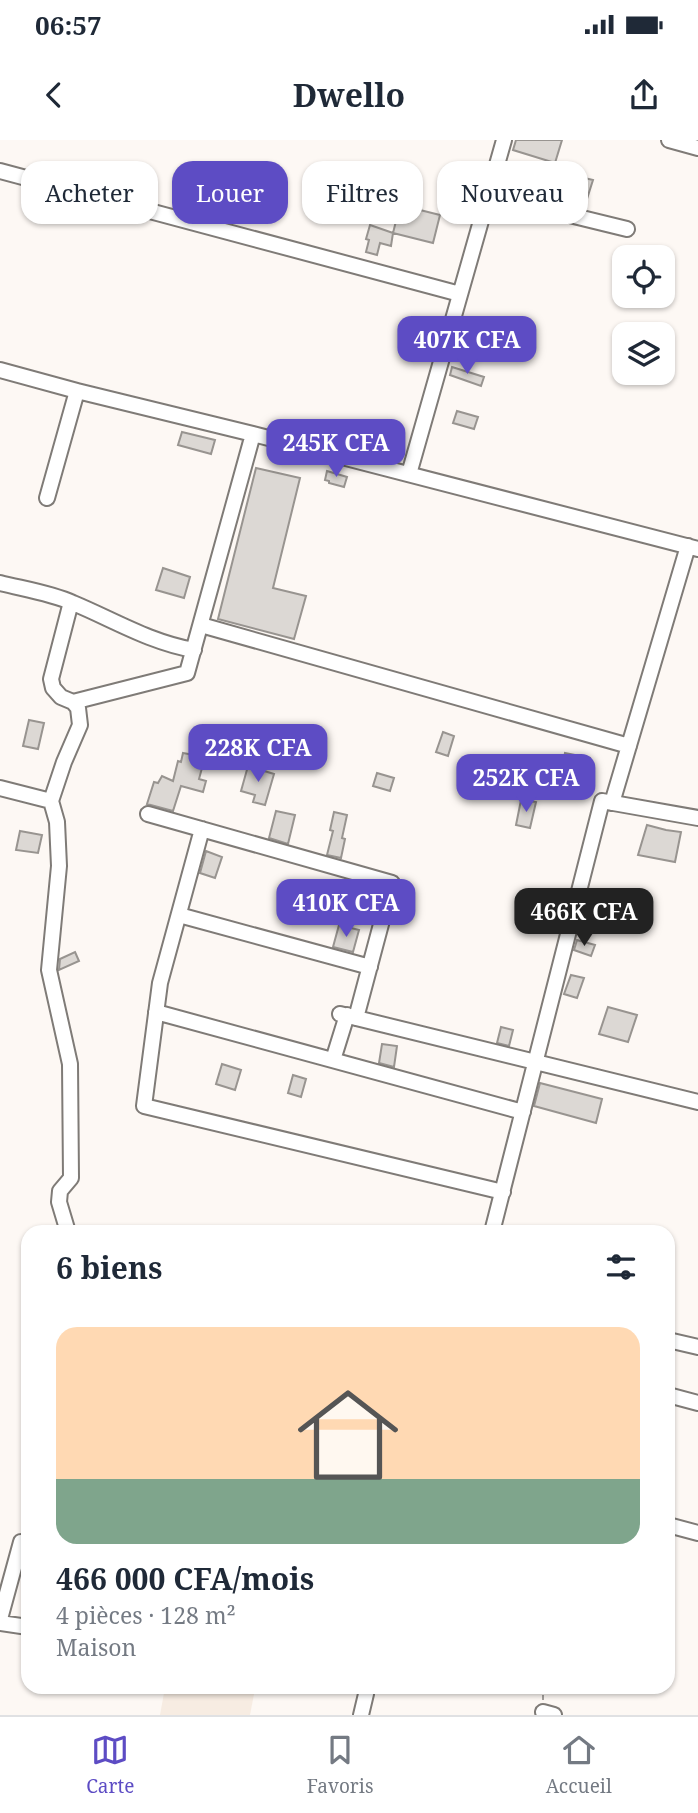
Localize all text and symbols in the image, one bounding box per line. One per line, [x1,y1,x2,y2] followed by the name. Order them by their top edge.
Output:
[35,7,102,43] text: 06:57
[293,73,405,116] text: Dwello
[35,76,73,114] icon: back
[625,76,663,114] icon: share
[21,161,158,224] chip: Acheter
[172,161,288,224] chip: Louer
[302,161,423,224] chip: Filtres
[437,161,588,224] chip: Nouveau
[612,245,675,385] map controls
[612,245,675,308] button: locate
[395,316,539,376] pin: 407K CFA
[612,322,675,385] button: layers
[413,323,521,355] text: 407K CFA
[264,420,408,479] pin: 245K CFA
[282,426,390,458] text: 245K CFA
[186,724,330,784] pin: 228K CFA
[204,731,312,763] text: 228K CFA
[454,754,598,814] pin: 252K CFA
[472,761,580,793] text: 252K CFA
[274,880,418,939] pin: 410K CFA
[292,886,400,918] text: 410K CFA
[512,888,656,948] pin: 466K CFA
[530,895,638,927] text: 466K CFA
[56,1247,162,1288] text: 6 biens
[602,1248,640,1286] icon: filters
[285,1372,411,1498] icon: home
[56,1558,314,1599] text: 466 000 CFA/mois
[56,1599,236,1631] text: 4 pièces · 128 m²
[56,1631,136,1663] text: Maison
[86,1731,134,1799] tab: Carte
[307,1731,373,1799] tab: Favoris
[546,1731,612,1799] tab: Accueil

